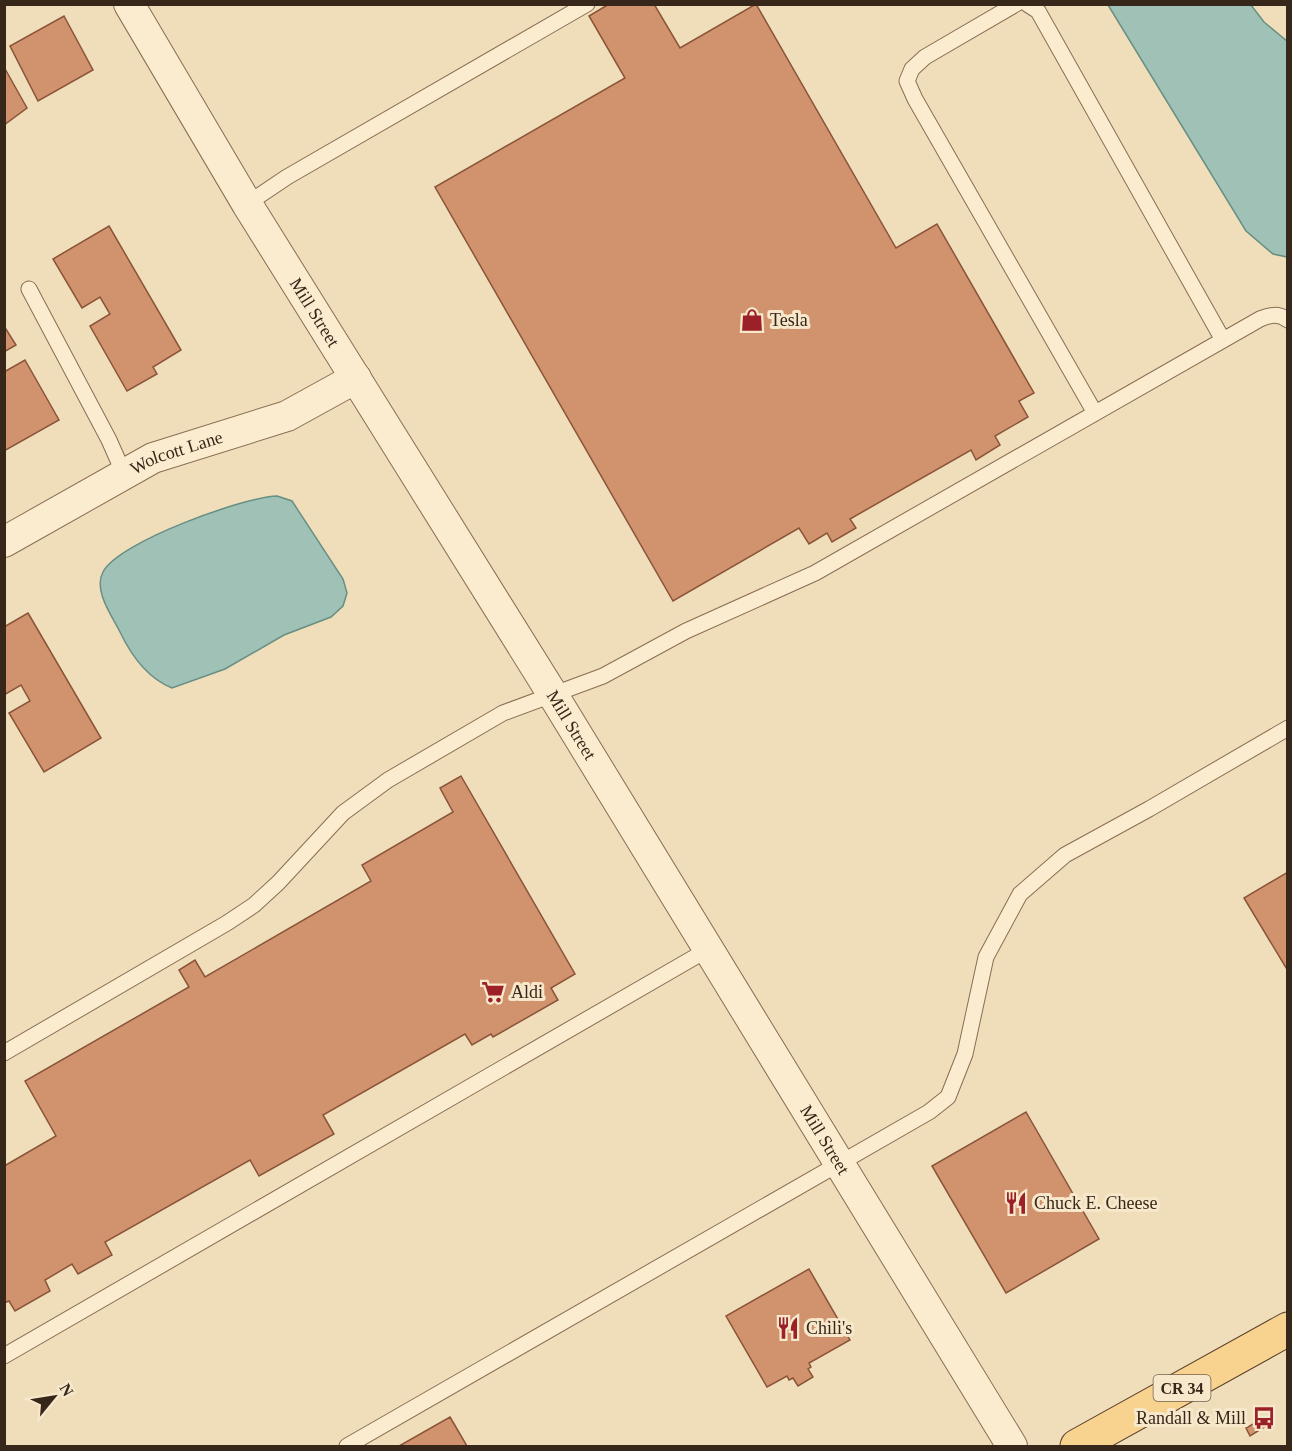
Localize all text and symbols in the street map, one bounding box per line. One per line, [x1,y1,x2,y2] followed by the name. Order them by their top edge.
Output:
[286,274,344,351] street label: Mill Street
[739,307,765,333] shop icon: Tesla
[770,310,808,330] place label: Tesla
[127,427,225,479] street label: Wolcott Lane
[543,687,600,763] street label: Mill Street
[480,979,506,1005] supermarket icon: Aldi
[511,982,543,1002] place label: Aldi
[796,1101,854,1178] street label: Mill Street
[1003,1190,1029,1216] restaurant icon: Chuck E. Cheese
[1034,1193,1157,1213] place label: Chuck E. Cheese
[775,1315,801,1341] restaurant icon: Chili's
[806,1318,852,1338] place label: Chili's
[24,1367,84,1427] north arrow
[1154,1375,1210,1401] road number: CR 34
[56,1380,77,1399] text: N
[1251,1405,1277,1431] bus stop icon: Randall & Mill
[1136,1408,1246,1428] place label: Randall & Mill

